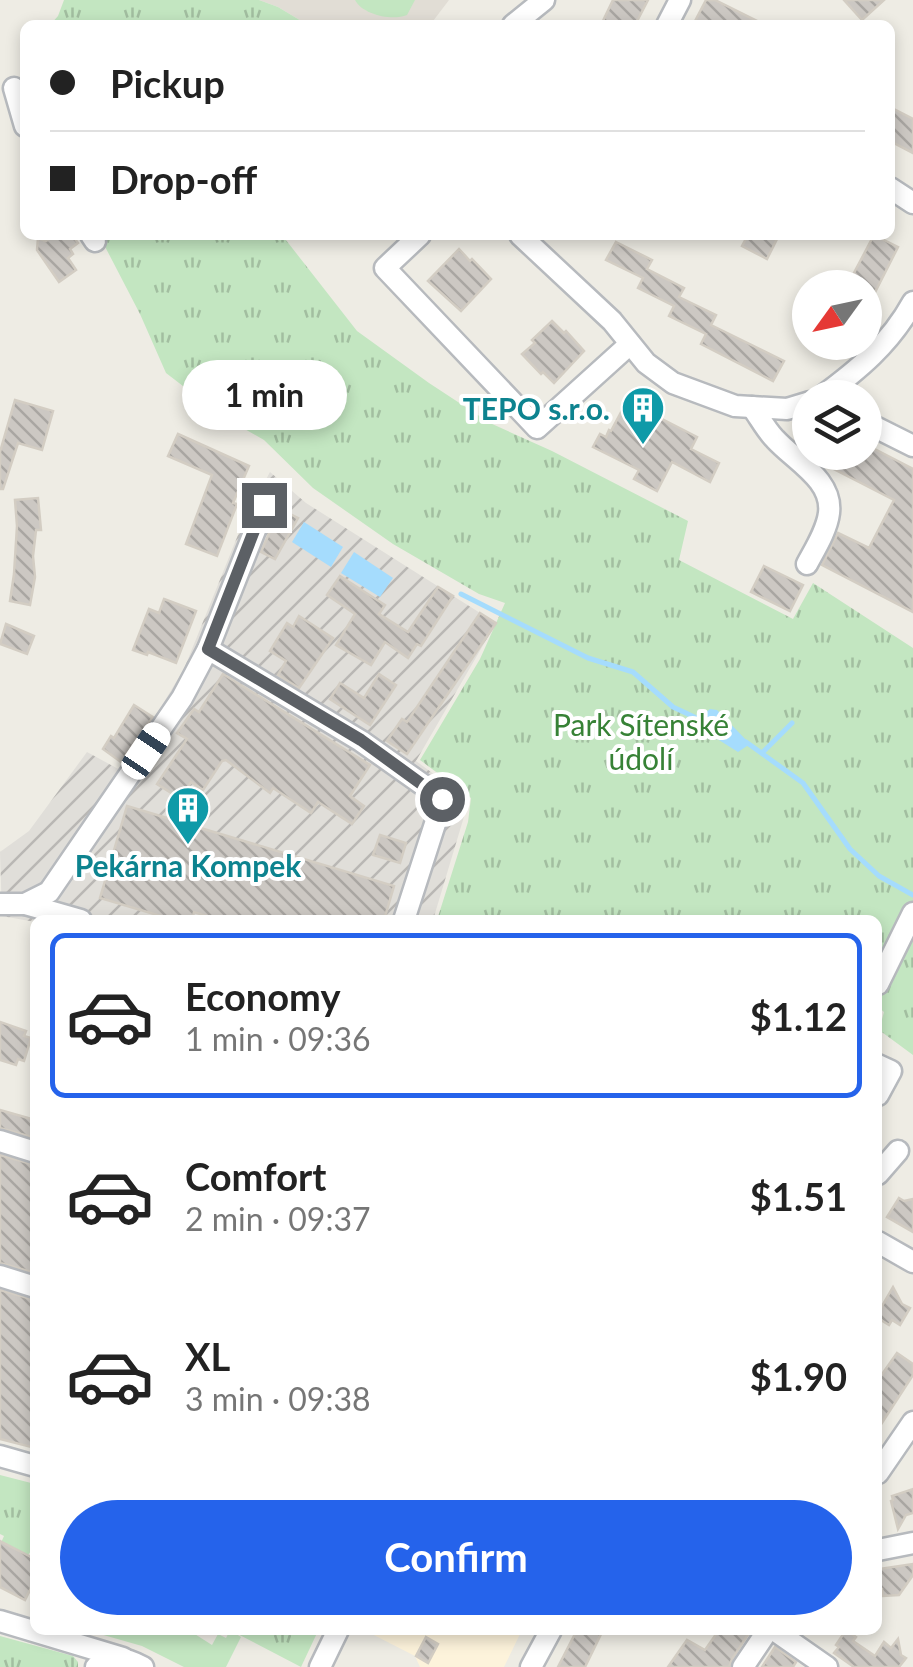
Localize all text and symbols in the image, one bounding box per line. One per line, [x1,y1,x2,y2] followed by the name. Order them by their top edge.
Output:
[110,60,225,106] text: Pickup
[110,156,257,202] text: Drop-off
[792,270,882,360] north arrow
[792,270,882,470] map controls
[182,360,346,430] callout: 1 min
[225,375,304,414] text: 1 min
[792,380,882,470] button: layers
[620,385,666,446] building icon: TEPO s.r.o.
[463,390,610,426] place label: TEPO s.r.o.
[242,483,287,528] route end
[553,706,729,776] park label: Park Sítenské údolí
[117,718,175,784] car
[420,777,465,822] route start
[165,785,211,846] building icon: Pekárna Kompek
[75,847,302,883] place label: Pekárna Kompek
[65,971,155,1061] icon: car
[185,973,340,1019] text: Economy
[750,993,847,1039] text: $1.12
[185,1019,371,1058] text: 1 min · 09:36
[65,1151,155,1241] icon: car
[185,1153,326,1199] text: Comfort
[750,1173,847,1219] text: $1.51
[185,1199,371,1238] text: 2 min · 09:37
[65,1331,155,1421] icon: car
[185,1333,230,1379] text: XL
[750,1353,847,1399] text: $1.90
[185,1379,371,1418] text: 3 min · 09:38
[60,1500,852,1615] button: Confirm

